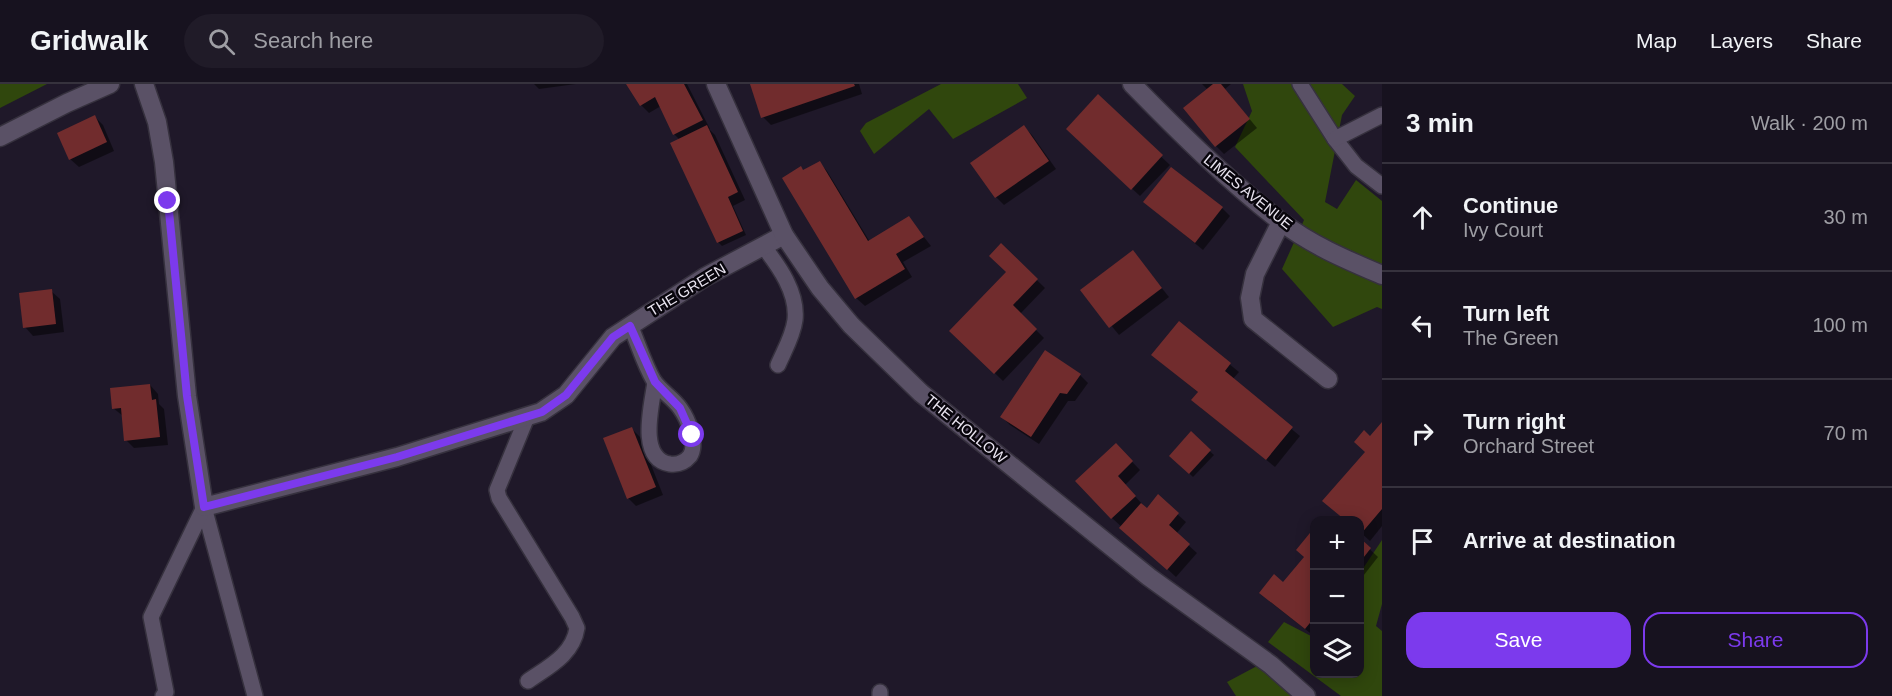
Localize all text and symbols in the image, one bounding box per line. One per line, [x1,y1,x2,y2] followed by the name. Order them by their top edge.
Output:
[184,14,604,68] search box
[30,25,148,56] text: Gridwalk
[205,25,238,58] icon: search
[253,28,373,53] text: Search here
[1636,29,1677,52] text: Map
[1710,29,1773,52] text: Layers
[1806,29,1862,52] text: Share
[1406,108,1474,138] text: 3 min
[1751,112,1868,134] text: Walk · 200 m
[1201,151,1296,232] street label: LIMES AVENUE
[154,187,180,213] route end
[1463,193,1558,218] text: Continue
[1406,201,1439,234] icon: ahead
[1824,206,1868,228] text: 30 m
[1463,219,1543,241] text: Ivy Court
[645,260,729,319] street label: THE GREEN
[1463,301,1549,326] text: Turn left
[1406,309,1439,342] icon: left
[1812,314,1868,336] text: 100 m
[1463,327,1559,349] text: The Green
[922,391,1011,467] street label: THE HOLLOW
[1463,409,1565,434] text: Turn right
[1406,417,1439,450] icon: right
[678,421,704,447] route start
[1824,422,1868,444] text: 70 m
[1463,435,1594,457] text: Orchard Street
[1310,516,1364,678] map controls
[1310,516,1364,570] button: +
[1406,525,1439,558] icon: arrive
[1463,528,1676,553] text: Arrive at destination
[1310,570,1364,624] button: −
[1406,612,1631,668] button: Save
[1643,612,1868,668] button: Share
[1310,624,1364,678] button: layers

